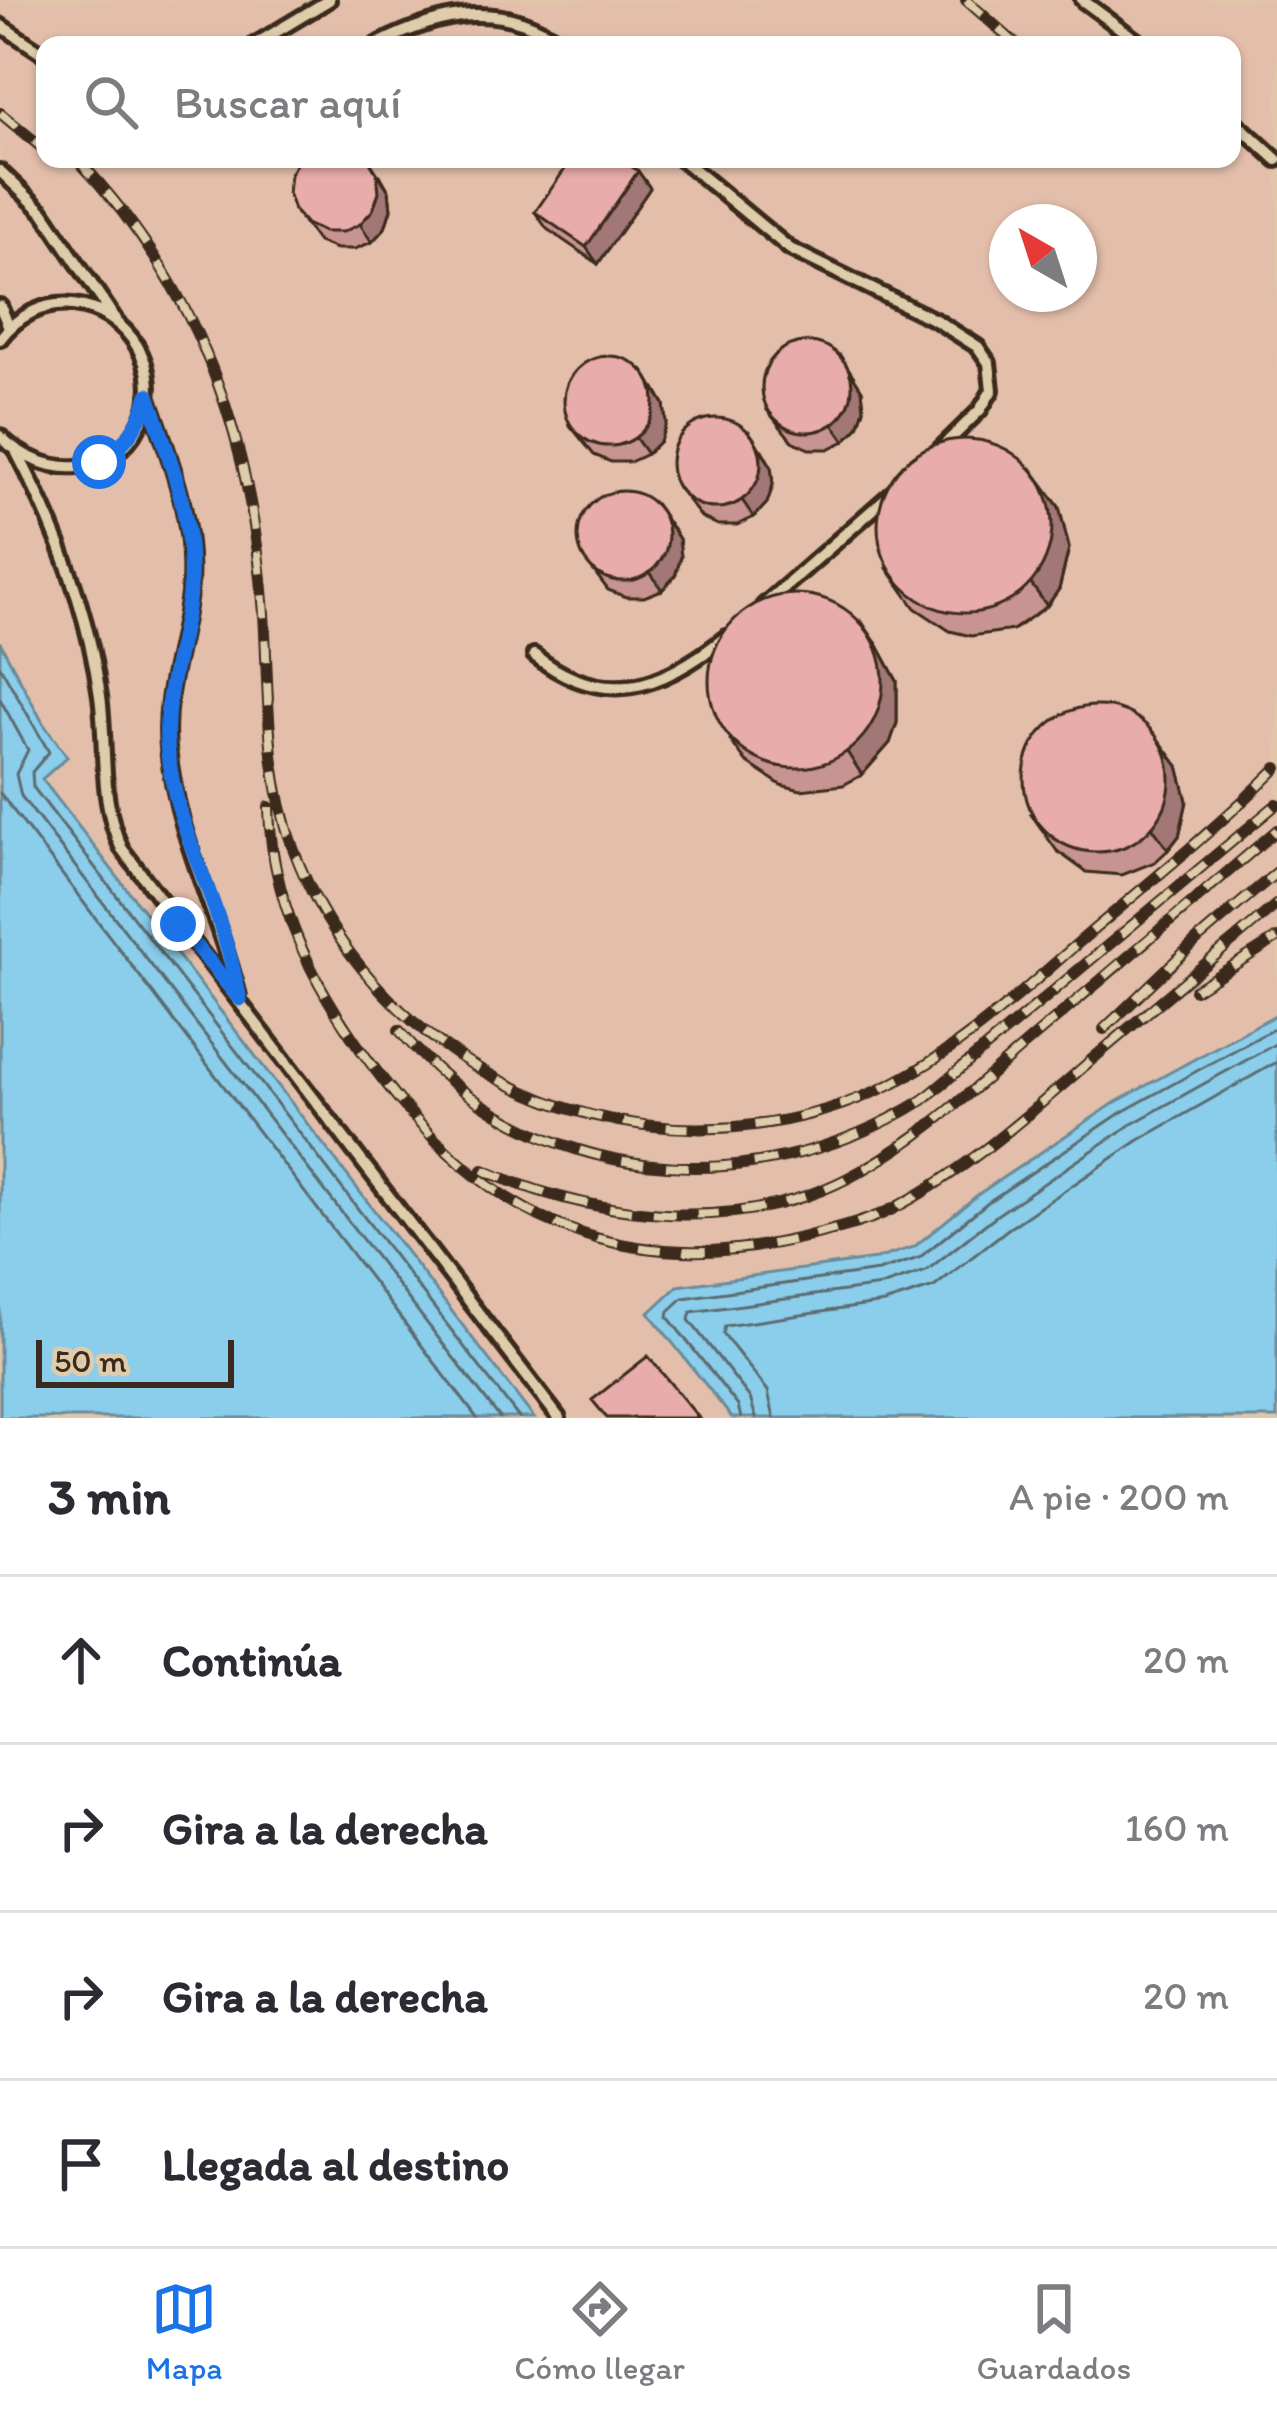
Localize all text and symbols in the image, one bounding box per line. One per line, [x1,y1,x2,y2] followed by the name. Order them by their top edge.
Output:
[36,36,1241,168] search box
[78,69,144,135] icon: search
[174,75,401,129] text: Buscar aquí
[989,204,1097,312] north arrow
[72,435,126,489] route start
[151,897,205,951] route end
[36,1334,234,1387] scale bar
[54,1341,127,1380] text: 50 m
[48,1466,170,1527] text: 3 min
[1009,1473,1229,1520] text: A pie · 200 m
[48,1627,114,1693] icon: ahead
[162,1633,342,1687] text: Continúa
[1143,1636,1229,1683] text: 20 m
[48,1795,114,1861] icon: right
[162,1801,488,1855] text: Gira a la derecha
[1125,1804,1229,1851] text: 160 m
[48,1963,114,2029] icon: right
[162,1969,488,2023] text: Gira a la derecha
[1143,1972,1229,2019] text: 20 m
[48,2131,114,2197] icon: arrive
[162,2137,509,2191] text: Llegada al destino
[146,2276,223,2387] tab: Mapa
[514,2276,685,2387] tab: Cómo llegar
[977,2276,1131,2387] tab: Guardados

